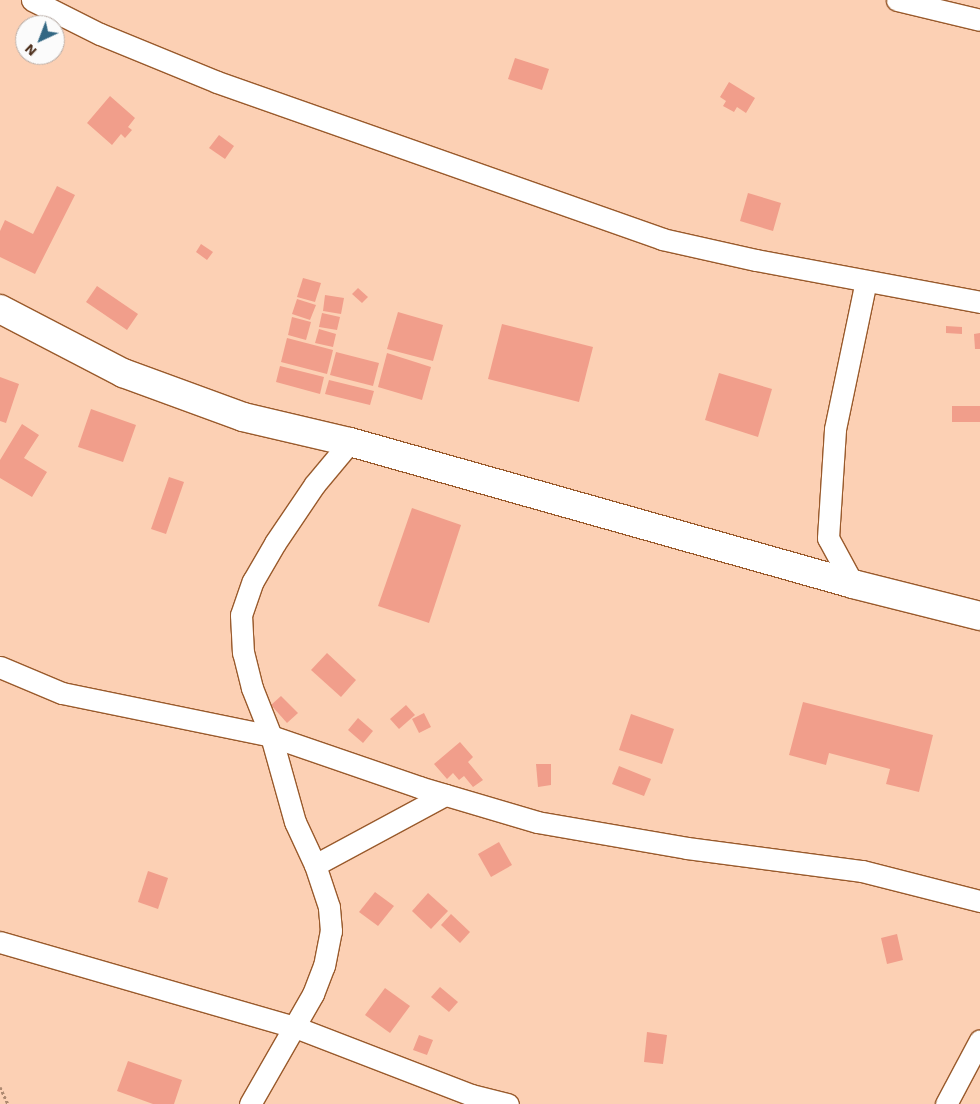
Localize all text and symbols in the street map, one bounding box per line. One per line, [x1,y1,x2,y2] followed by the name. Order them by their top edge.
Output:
[15,15,65,65] north arrow
[21,41,40,60] text: N

